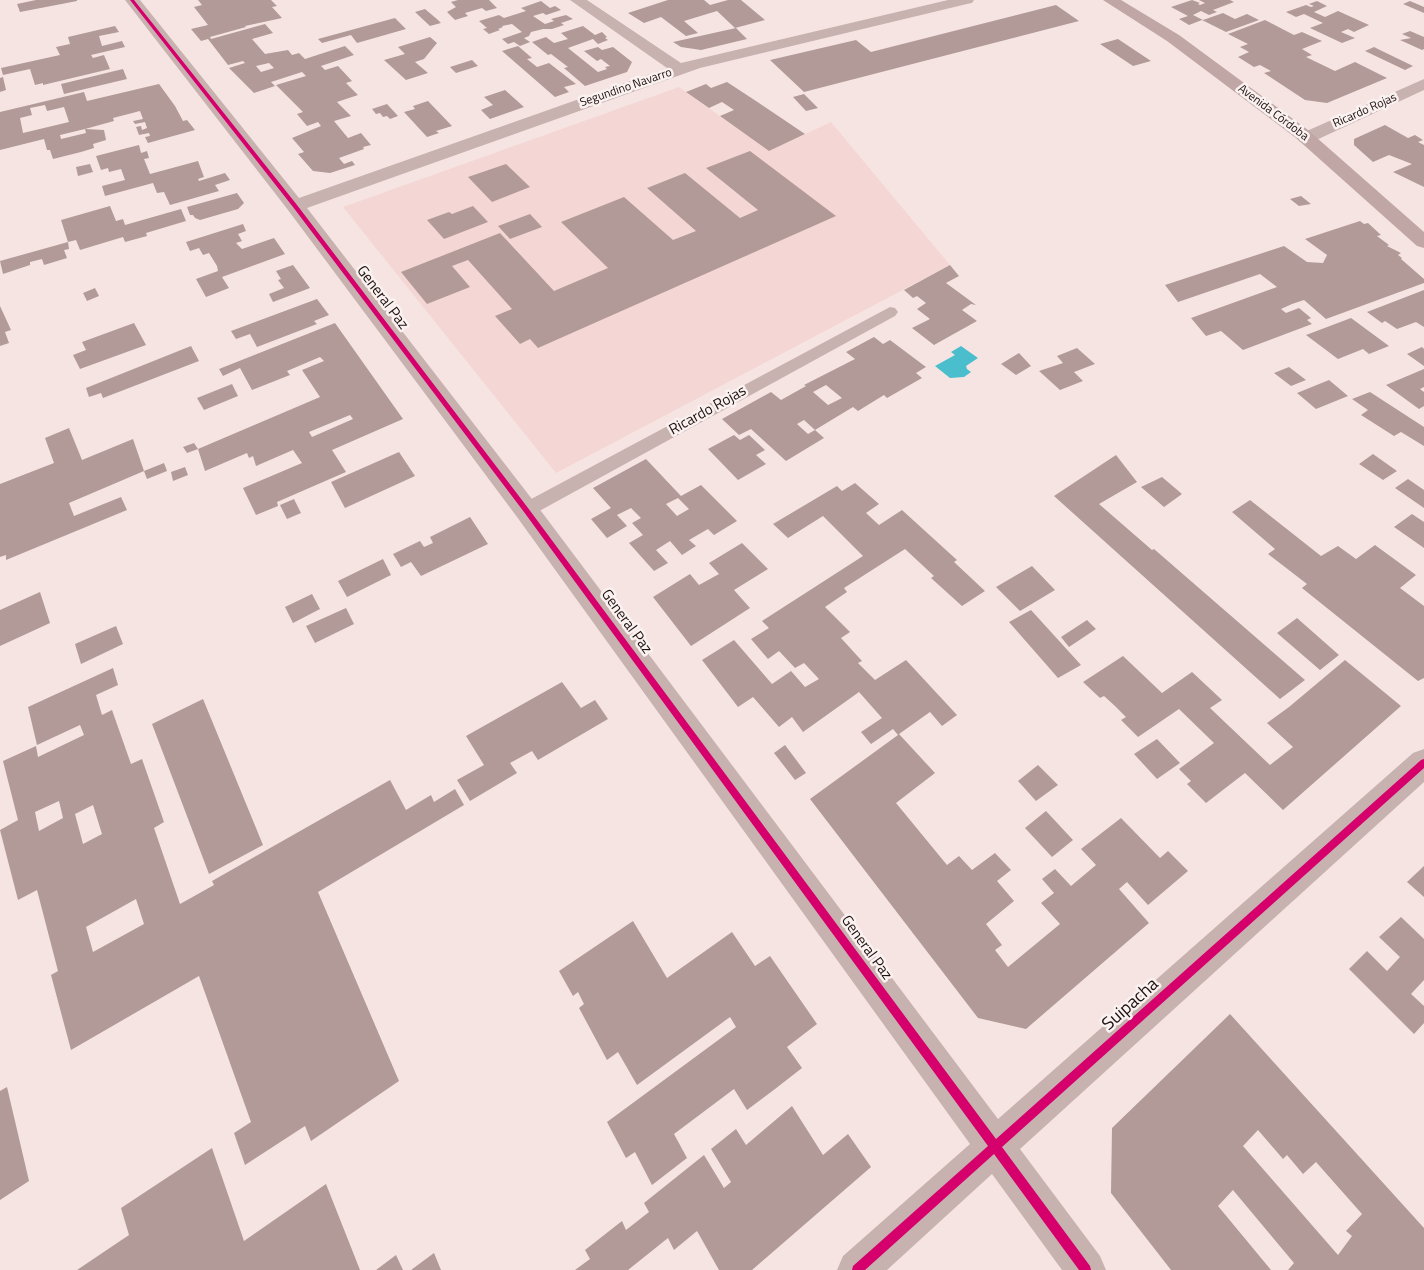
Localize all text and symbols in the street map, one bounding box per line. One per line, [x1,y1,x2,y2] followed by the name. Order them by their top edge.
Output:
[578,66,674,110] street label: Segundino Navarro
[1235,82,1311,144] street label: Avenida Córdoba
[1331,91,1399,131] street label: Ricardo Rojas
[352,263,412,333] street label: General Paz
[666,382,750,440] street label: Ricardo Rojas
[597,586,655,658] street label: General Paz
[837,912,895,984] street label: General Paz
[1098,974,1164,1036] street label: Suipacha

